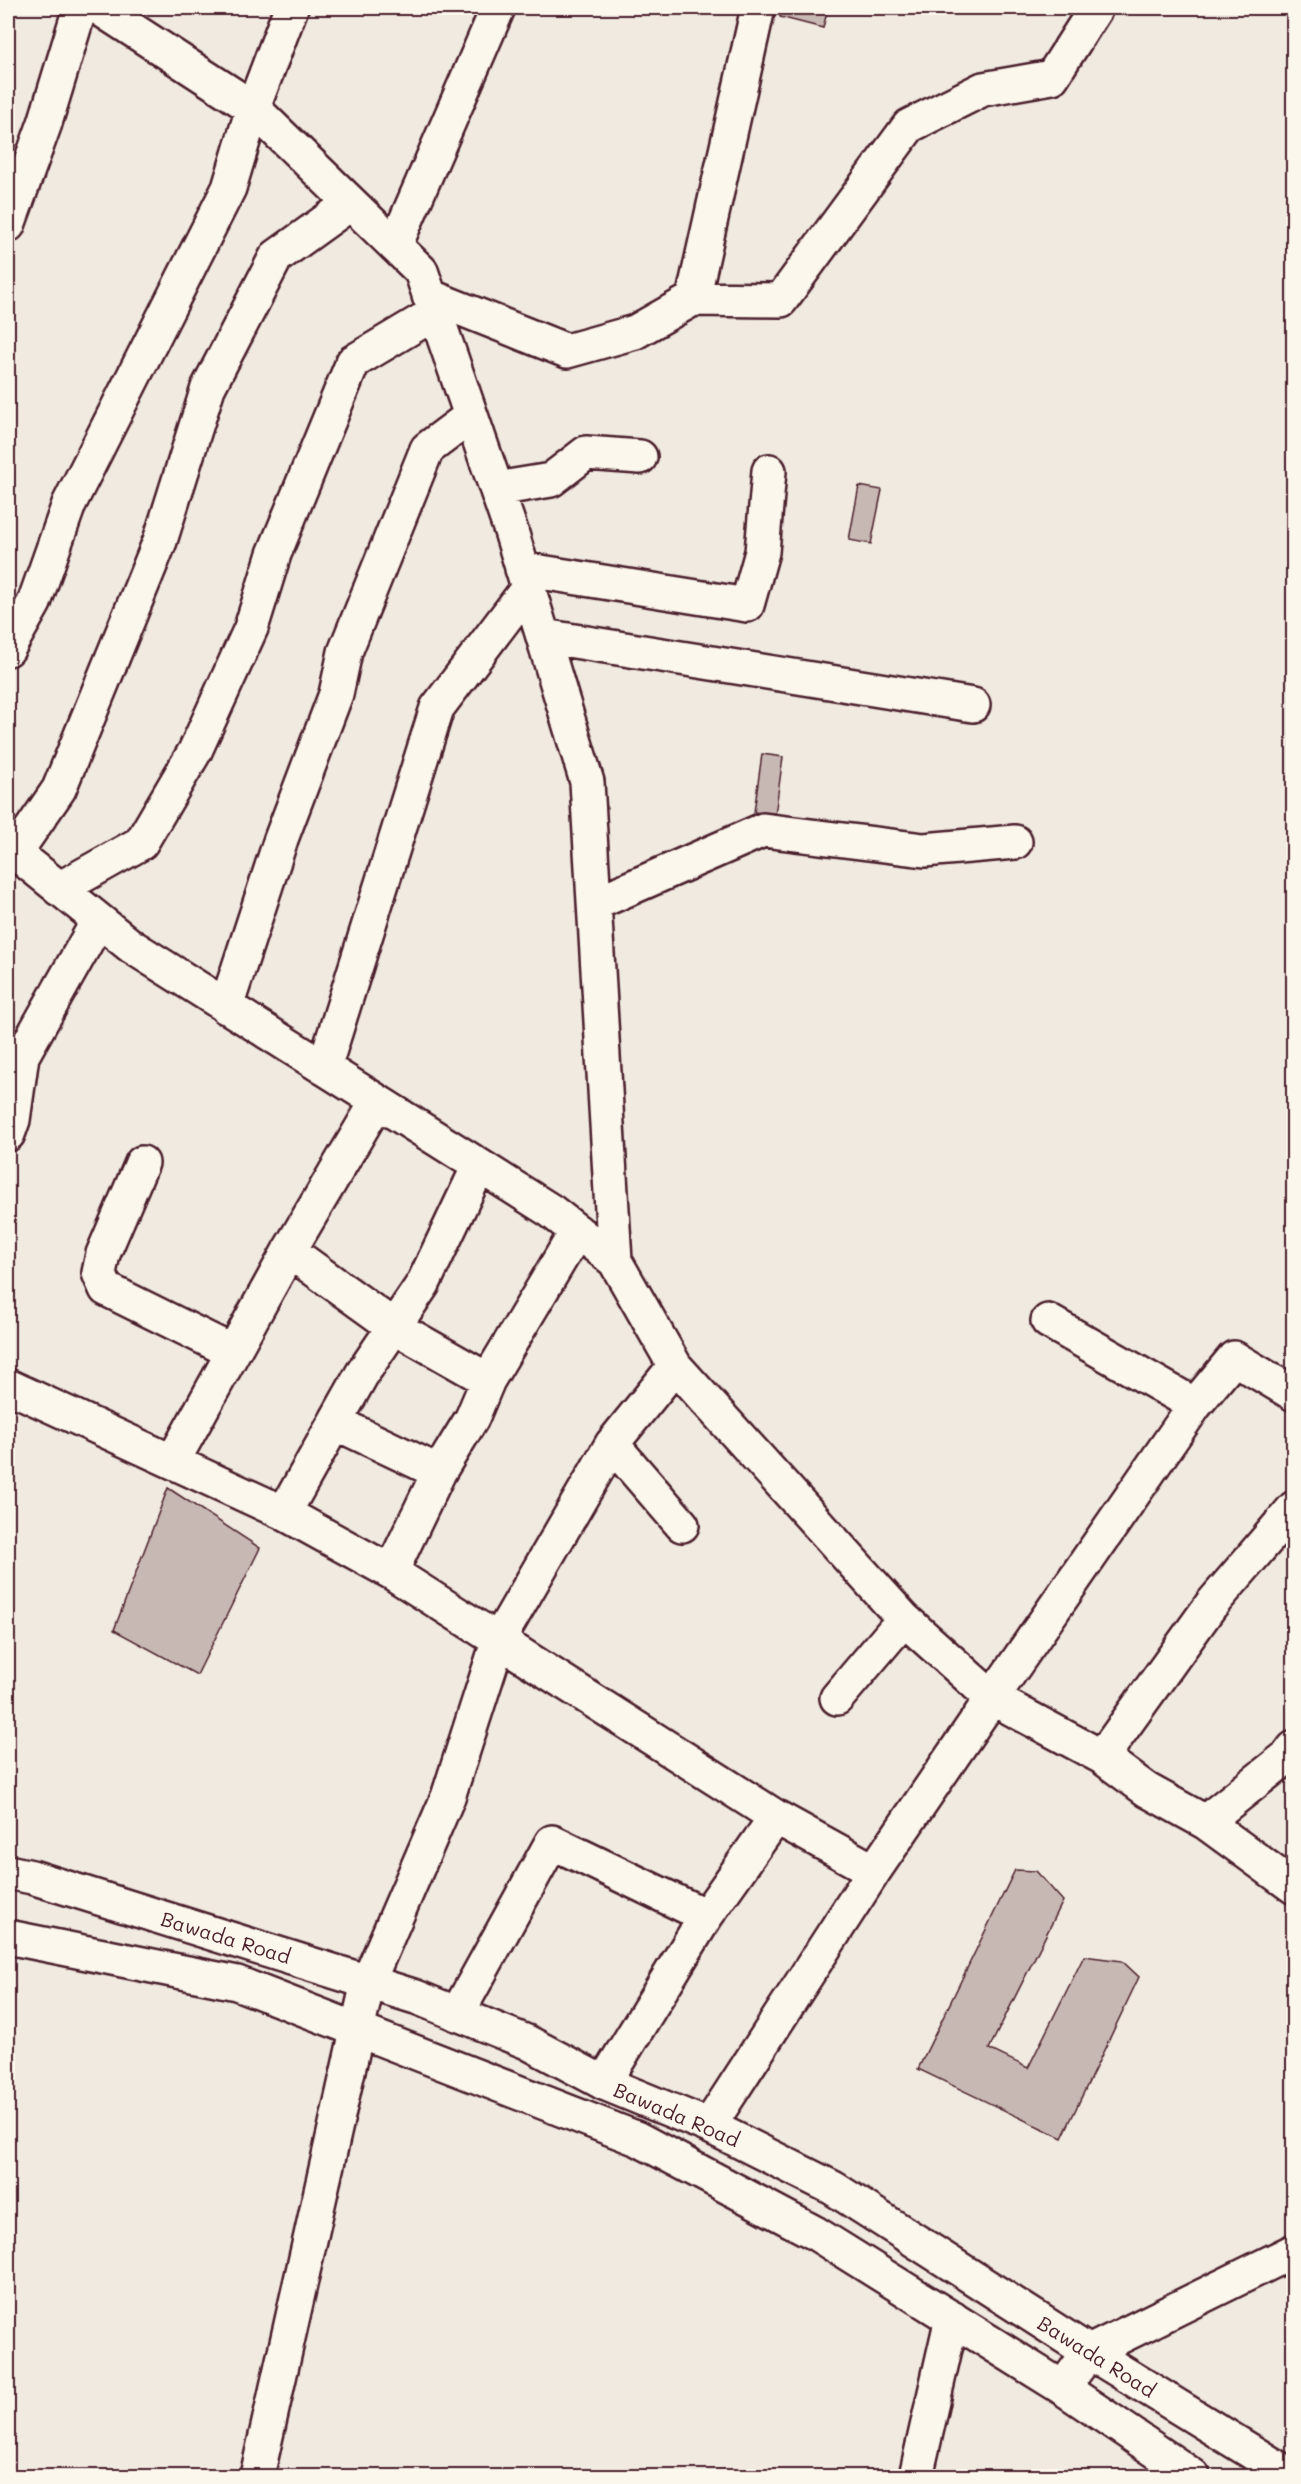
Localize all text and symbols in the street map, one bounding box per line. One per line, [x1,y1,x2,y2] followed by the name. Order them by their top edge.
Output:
[158,1905,294,1969] street label: Bawada Road
[610,2076,744,2152] street label: Bawada Road
[1033,2309,1161,2403] street label: Bawada Road

